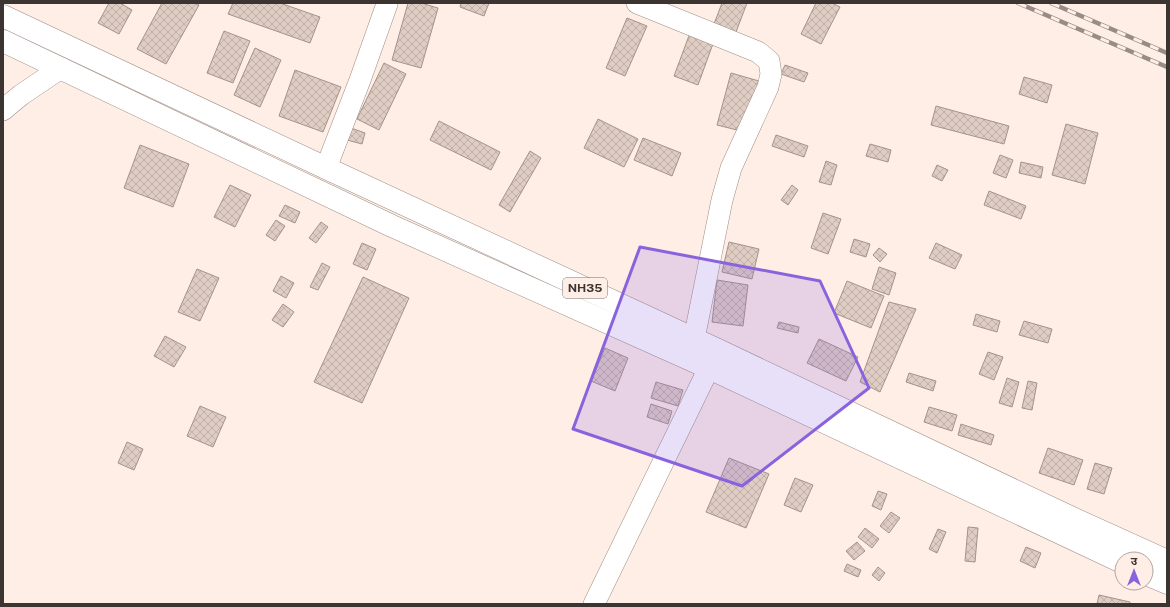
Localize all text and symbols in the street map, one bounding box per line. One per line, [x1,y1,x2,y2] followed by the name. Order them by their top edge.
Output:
[563,278,607,298] road number: NH35
[1114,551,1154,591] north arrow
[1131,555,1138,567] text: उ

